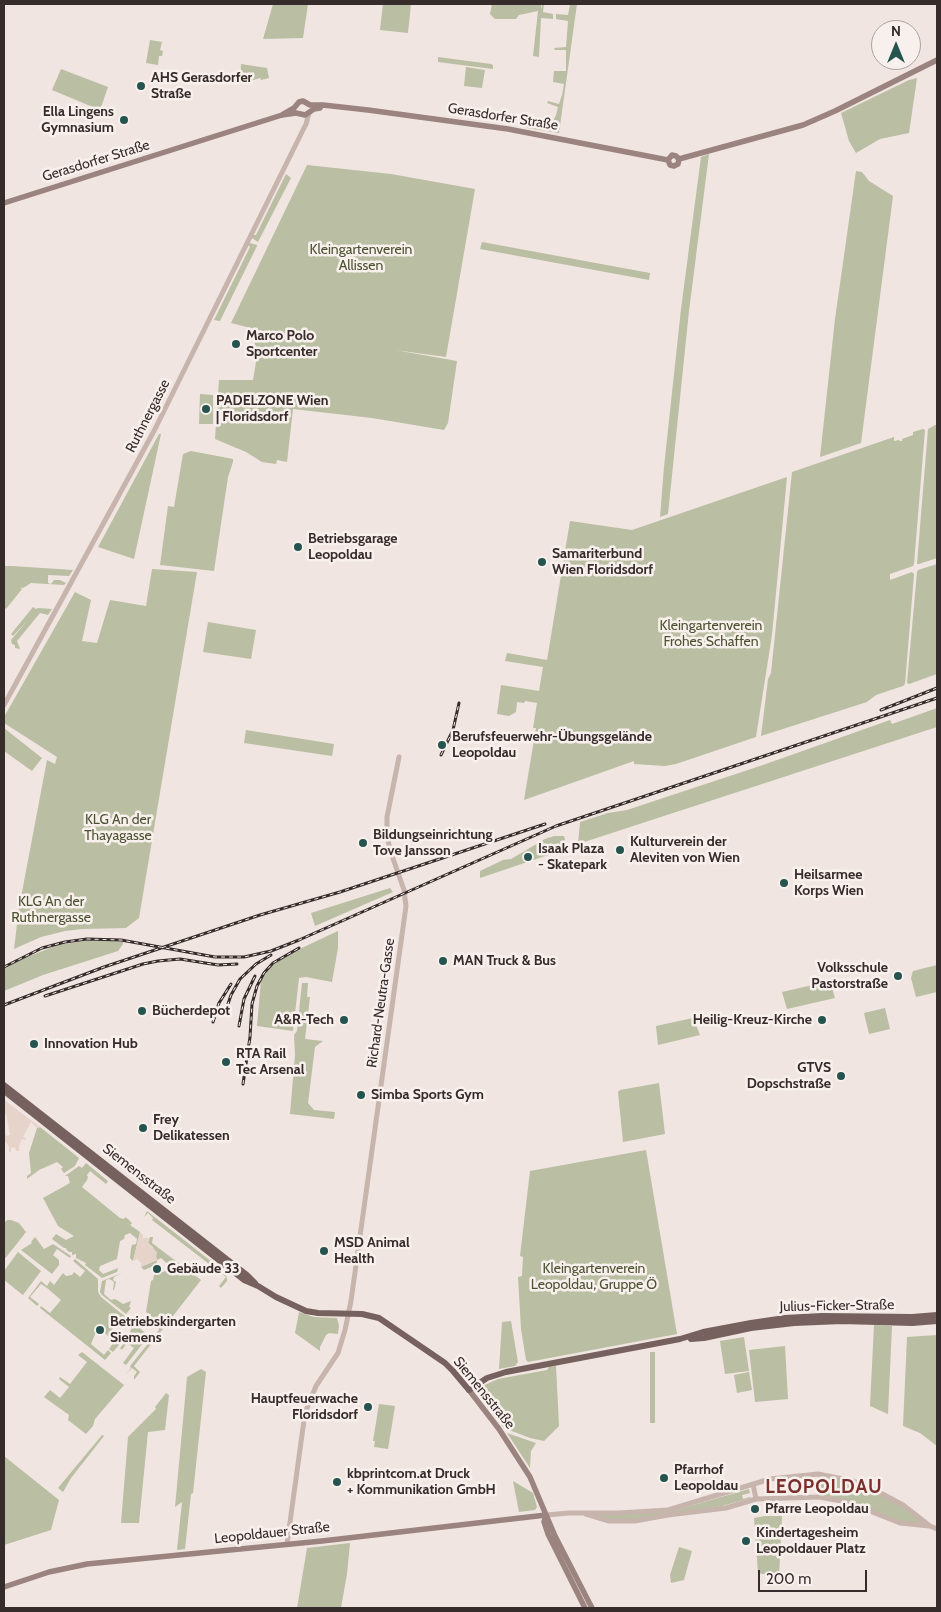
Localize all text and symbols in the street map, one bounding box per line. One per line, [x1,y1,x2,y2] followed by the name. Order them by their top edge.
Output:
[871,20,921,70] north arrow
[891,22,901,40] text: N
[151,70,252,102] place label: AHS Gerasdorfer Straße
[135,80,147,92] marker: AHS Gerasdorfer Straße
[447,100,559,134] street label: Gerasdorfer Straße
[41,104,114,136] place label: Ella Lingens Gymnasium
[118,114,130,126] marker: Ella Lingens Gymnasium
[40,137,152,185] street label: Gerasdorfer Straße
[310,242,412,274] park label: Kleingartenverein Allissen
[246,328,317,361] place label: Marco Polo Sportcenter
[230,338,242,350] marker: Marco Polo Sportcenter
[122,377,174,455] street label: Ruthnergasse
[216,393,328,426] place label: PADELZONE Wien | Floridsdorf
[200,403,212,415] marker: PADELZONE Wien | Floridsdorf
[308,531,398,564] place label: Betriebsgarage Leopoldau
[292,541,304,553] marker: Betriebsgarage Leopoldau
[552,546,653,578] place label: Samariterbund Wien Floridsdorf
[536,556,548,568] marker: Samariterbund Wien Floridsdorf
[660,618,762,650] park label: Kleingartenverein Frohes Schaffen
[452,729,652,762] place label: Berufsfeuerwehr-Übungsgelände Leopoldau
[436,739,448,751] marker: Berufsfeuerwehr-Übungsgelände Leopoldau
[84,812,152,844] park label: KLG An der Thayagasse
[373,827,493,860] place label: Bildungseinrichtung Tove Jansson
[630,834,740,866] place label: Kulturverein der Aleviten von Wien
[357,837,369,849] marker: Bildungseinrichtung Tove Jansson
[538,841,607,874] place label: Isaak Plaza - Skatepark
[614,844,626,856] marker: Kulturverein der Aleviten von Wien
[522,851,534,863] marker: Isaak Plaza - Skatepark
[794,867,864,900] place label: Heilsarmee Korps Wien
[778,877,790,889] marker: Heilsarmee Korps Wien
[11,894,91,926] park label: KLG An der Ruthnergasse
[364,937,398,1069] street label: Richard-Neutra-Gasse
[453,953,556,969] place label: MAN Truck & Bus
[437,955,449,967] marker: MAN Truck & Bus
[811,960,888,992] place label: Volksschule Pastorstraße
[892,970,904,982] marker: Volksschule Pastorstraße
[152,1003,230,1019] place label: Bücherdepot
[136,1005,148,1017] marker: Bücherdepot
[274,1012,334,1028] place label: A&R-Tech
[693,1012,812,1028] place label: Heilig-Kreuz-Kirche
[338,1014,350,1026] marker: A&R-Tech
[816,1014,828,1026] marker: Heilig-Kreuz-Kirche
[44,1036,138,1052] place label: Innovation Hub
[28,1038,40,1050] marker: Innovation Hub
[236,1046,304,1078] place label: RTA Rail Tec Arsenal
[220,1056,232,1068] marker: RTA Rail Tec Arsenal
[747,1060,831,1092] place label: GTVS Dopschstraße
[835,1070,847,1082] marker: GTVS Dopschstraße
[371,1087,484,1103] place label: Simba Sports Gym
[355,1089,367,1101] marker: Simba Sports Gym
[153,1112,230,1144] place label: Frey Delikatessen
[137,1122,149,1134] marker: Frey Delikatessen
[99,1140,179,1208] street label: Siemensstraße
[334,1235,410,1268] place label: MSD Animal Health
[318,1245,330,1257] marker: MSD Animal Health
[167,1261,240,1277] place label: Gebäude 33
[531,1261,657,1294] park label: Kleingartenverein Leopoldau, Gruppe Ö
[151,1263,163,1275] marker: Gebäude 33
[780,1297,894,1315] street label: Julius-Ficker-Straße
[110,1314,236,1346] place label: Betriebskindergarten Siemens
[94,1324,106,1336] marker: Betriebskindergarten Siemens
[450,1354,518,1432] street label: Siemensstraße
[251,1391,358,1424] place label: Hauptfeuerwache Floridsdorf
[362,1401,374,1413] marker: Hauptfeuerwache Floridsdorf
[674,1462,738,1494] place label: Pfarrhof Leopoldau
[347,1466,496,1498] place label: kbprintcom.at Druck + Kommunikation GmbH
[658,1472,670,1484] marker: Pfarrhof Leopoldau
[331,1476,343,1488] marker: kbprintcom.at Druck + Kommunikation GmbH
[764,1476,884,1498] district label: LEOPOLDAU
[765,1501,869,1517] place label: Pfarre Leopoldau
[749,1503,761,1515] marker: Pfarre Leopoldau
[213,1519,331,1547] street label: Leopoldauer Straße
[756,1525,866,1558] place label: Kindertagesheim Leopoldauer Platz
[740,1535,752,1547] marker: Kindertagesheim Leopoldauer Platz
[761,1560,870,1592] scale bar
[766,1570,811,1588] text: 200 m

